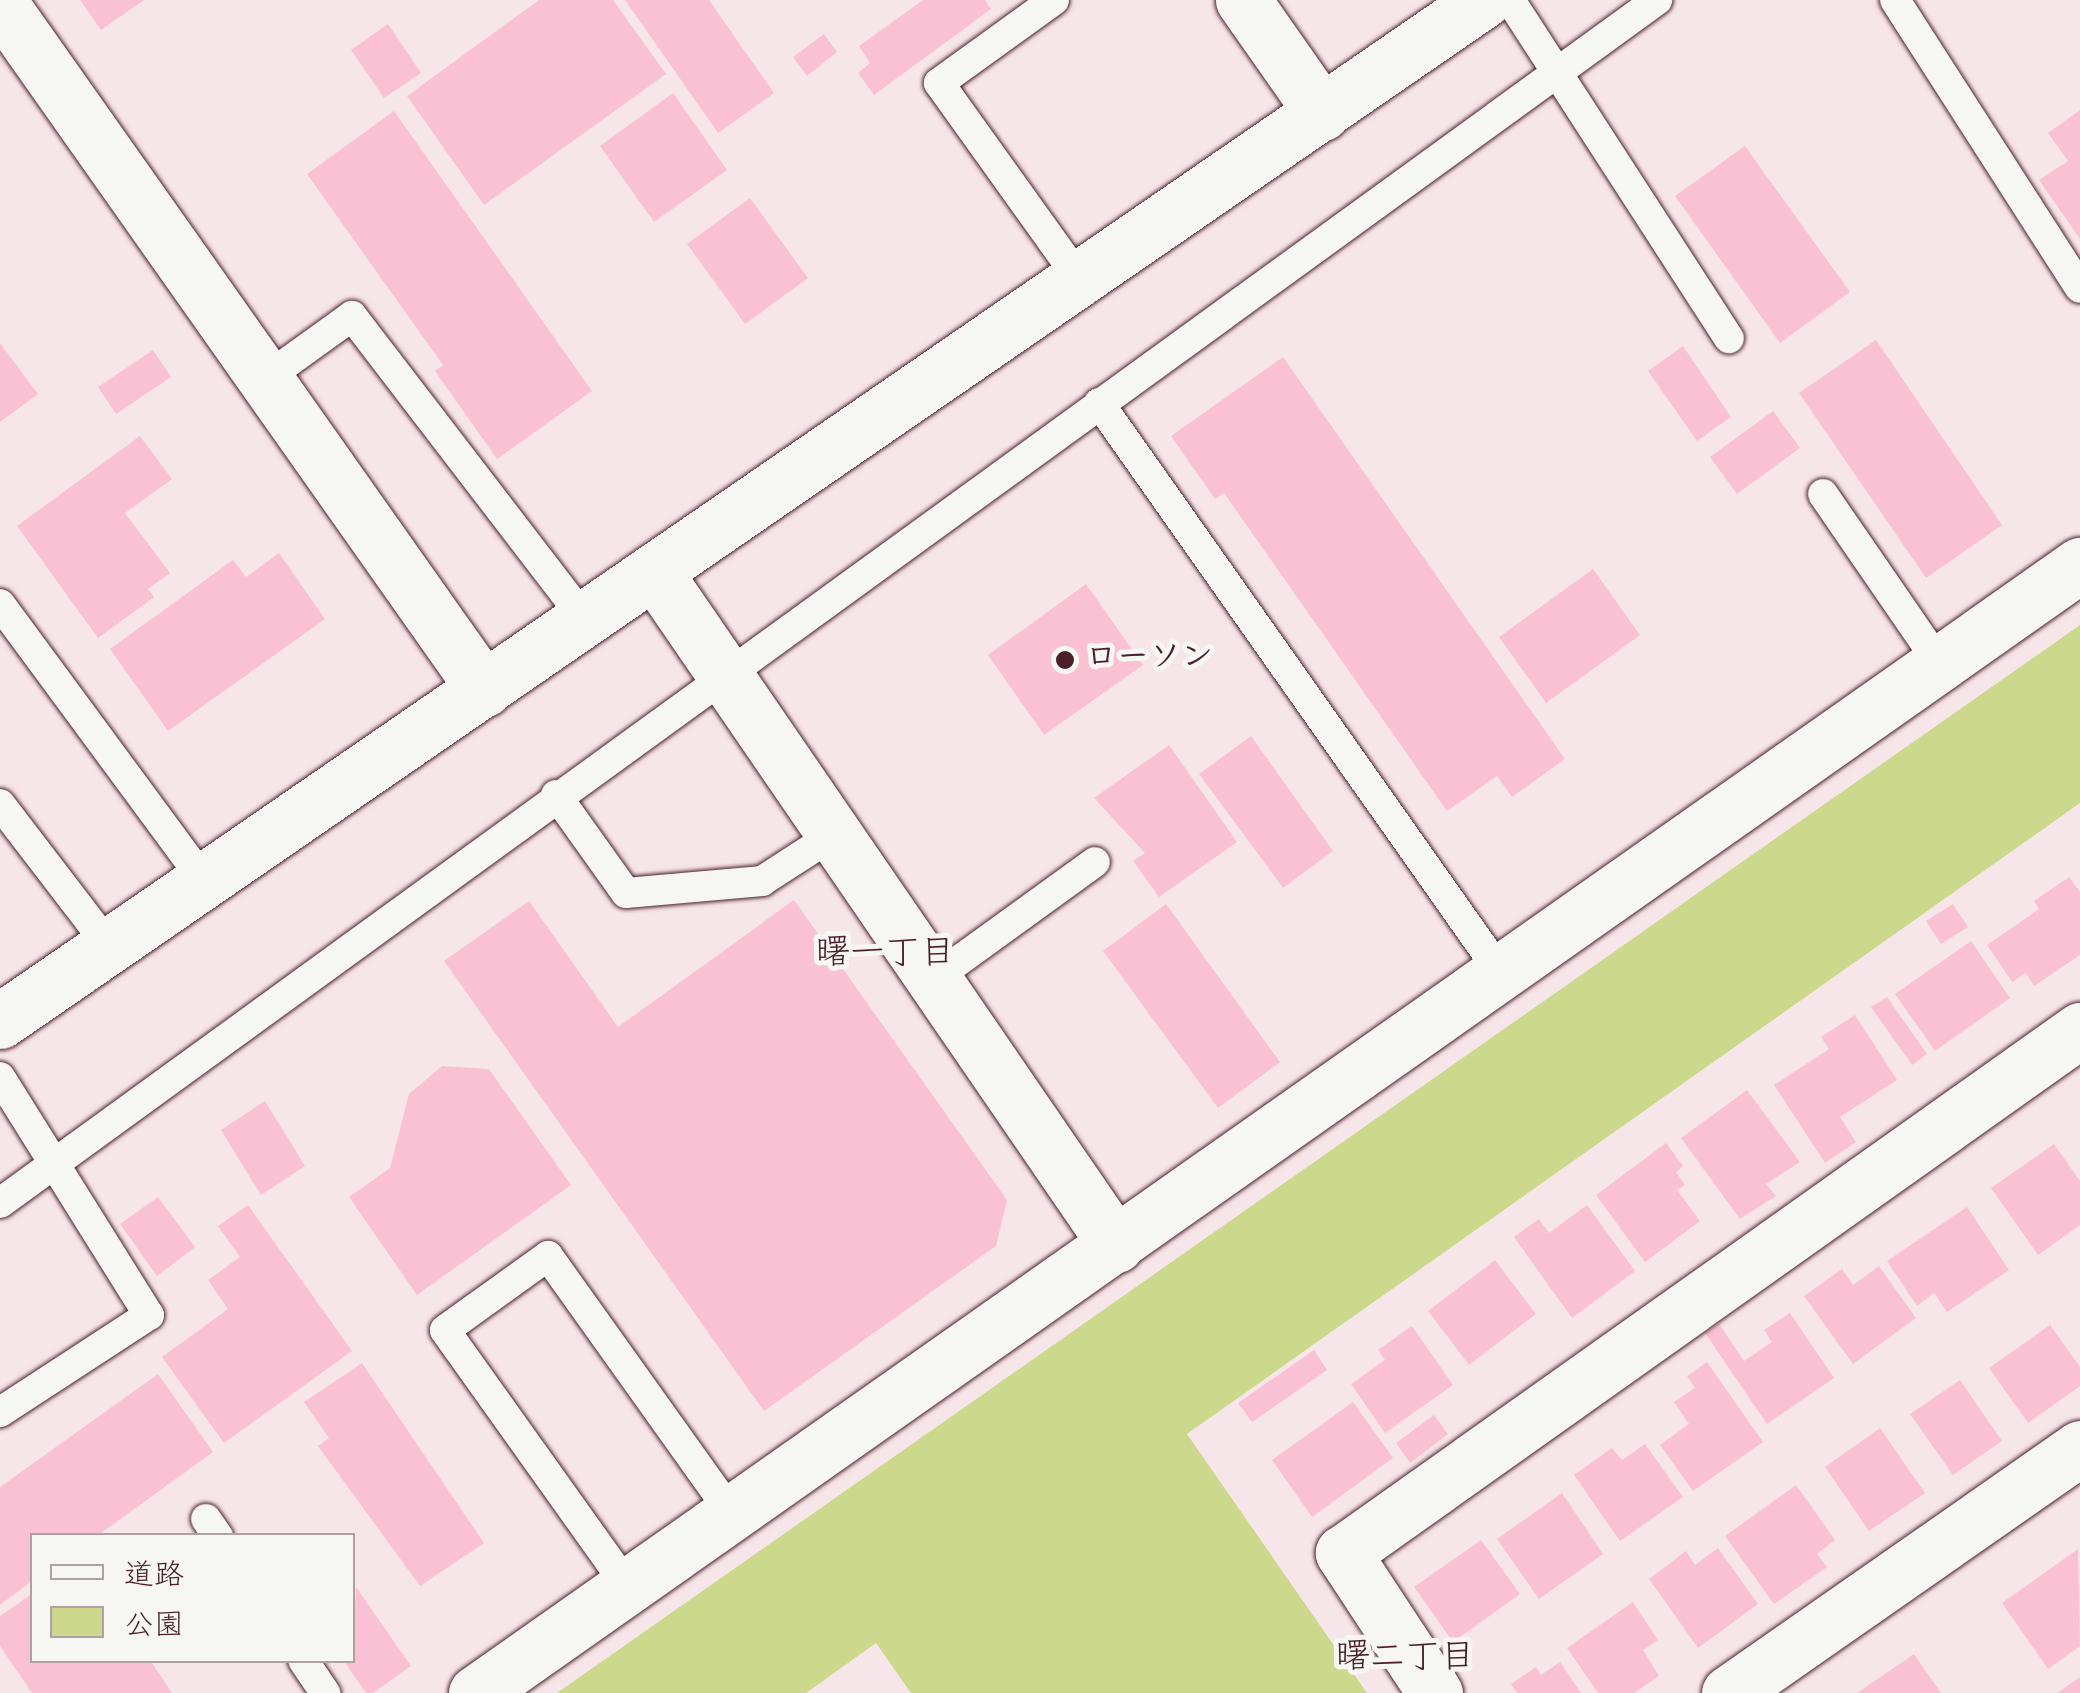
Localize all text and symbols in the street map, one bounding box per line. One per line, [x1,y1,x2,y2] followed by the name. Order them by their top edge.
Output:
[1085,641,1213,679] place label: ローソン
[1054,649,1076,671] marker: ローソン
[815,936,955,978] district label: 曙一丁目
[30,1533,355,1663] legend
[124,1561,184,1596] text: 道路
[124,1611,184,1646] text: 公園
[1335,1640,1475,1682] district label: 曙二丁目

